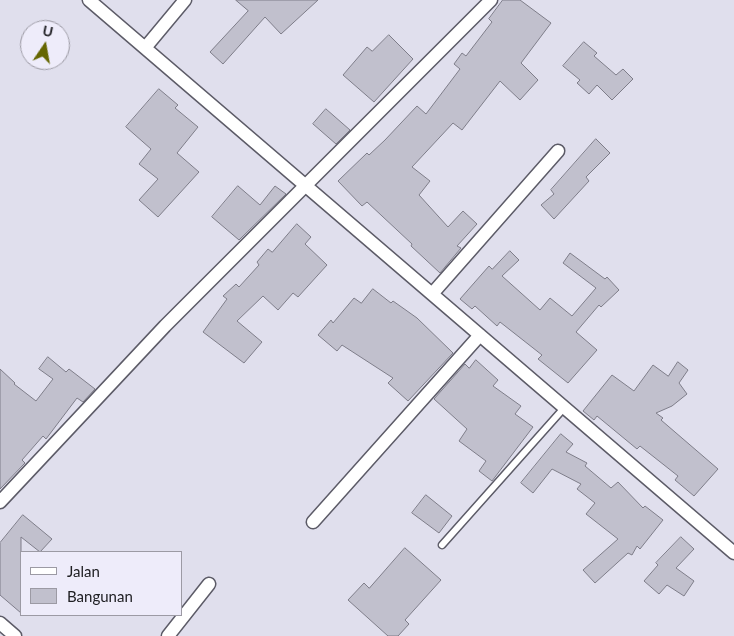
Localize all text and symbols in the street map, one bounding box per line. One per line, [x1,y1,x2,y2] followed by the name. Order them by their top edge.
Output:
[20,20,70,70] north arrow
[41,21,55,40] text: U
[20,551,182,616] legend
[67,562,100,580] text: Jalan
[67,587,133,605] text: Bangunan

